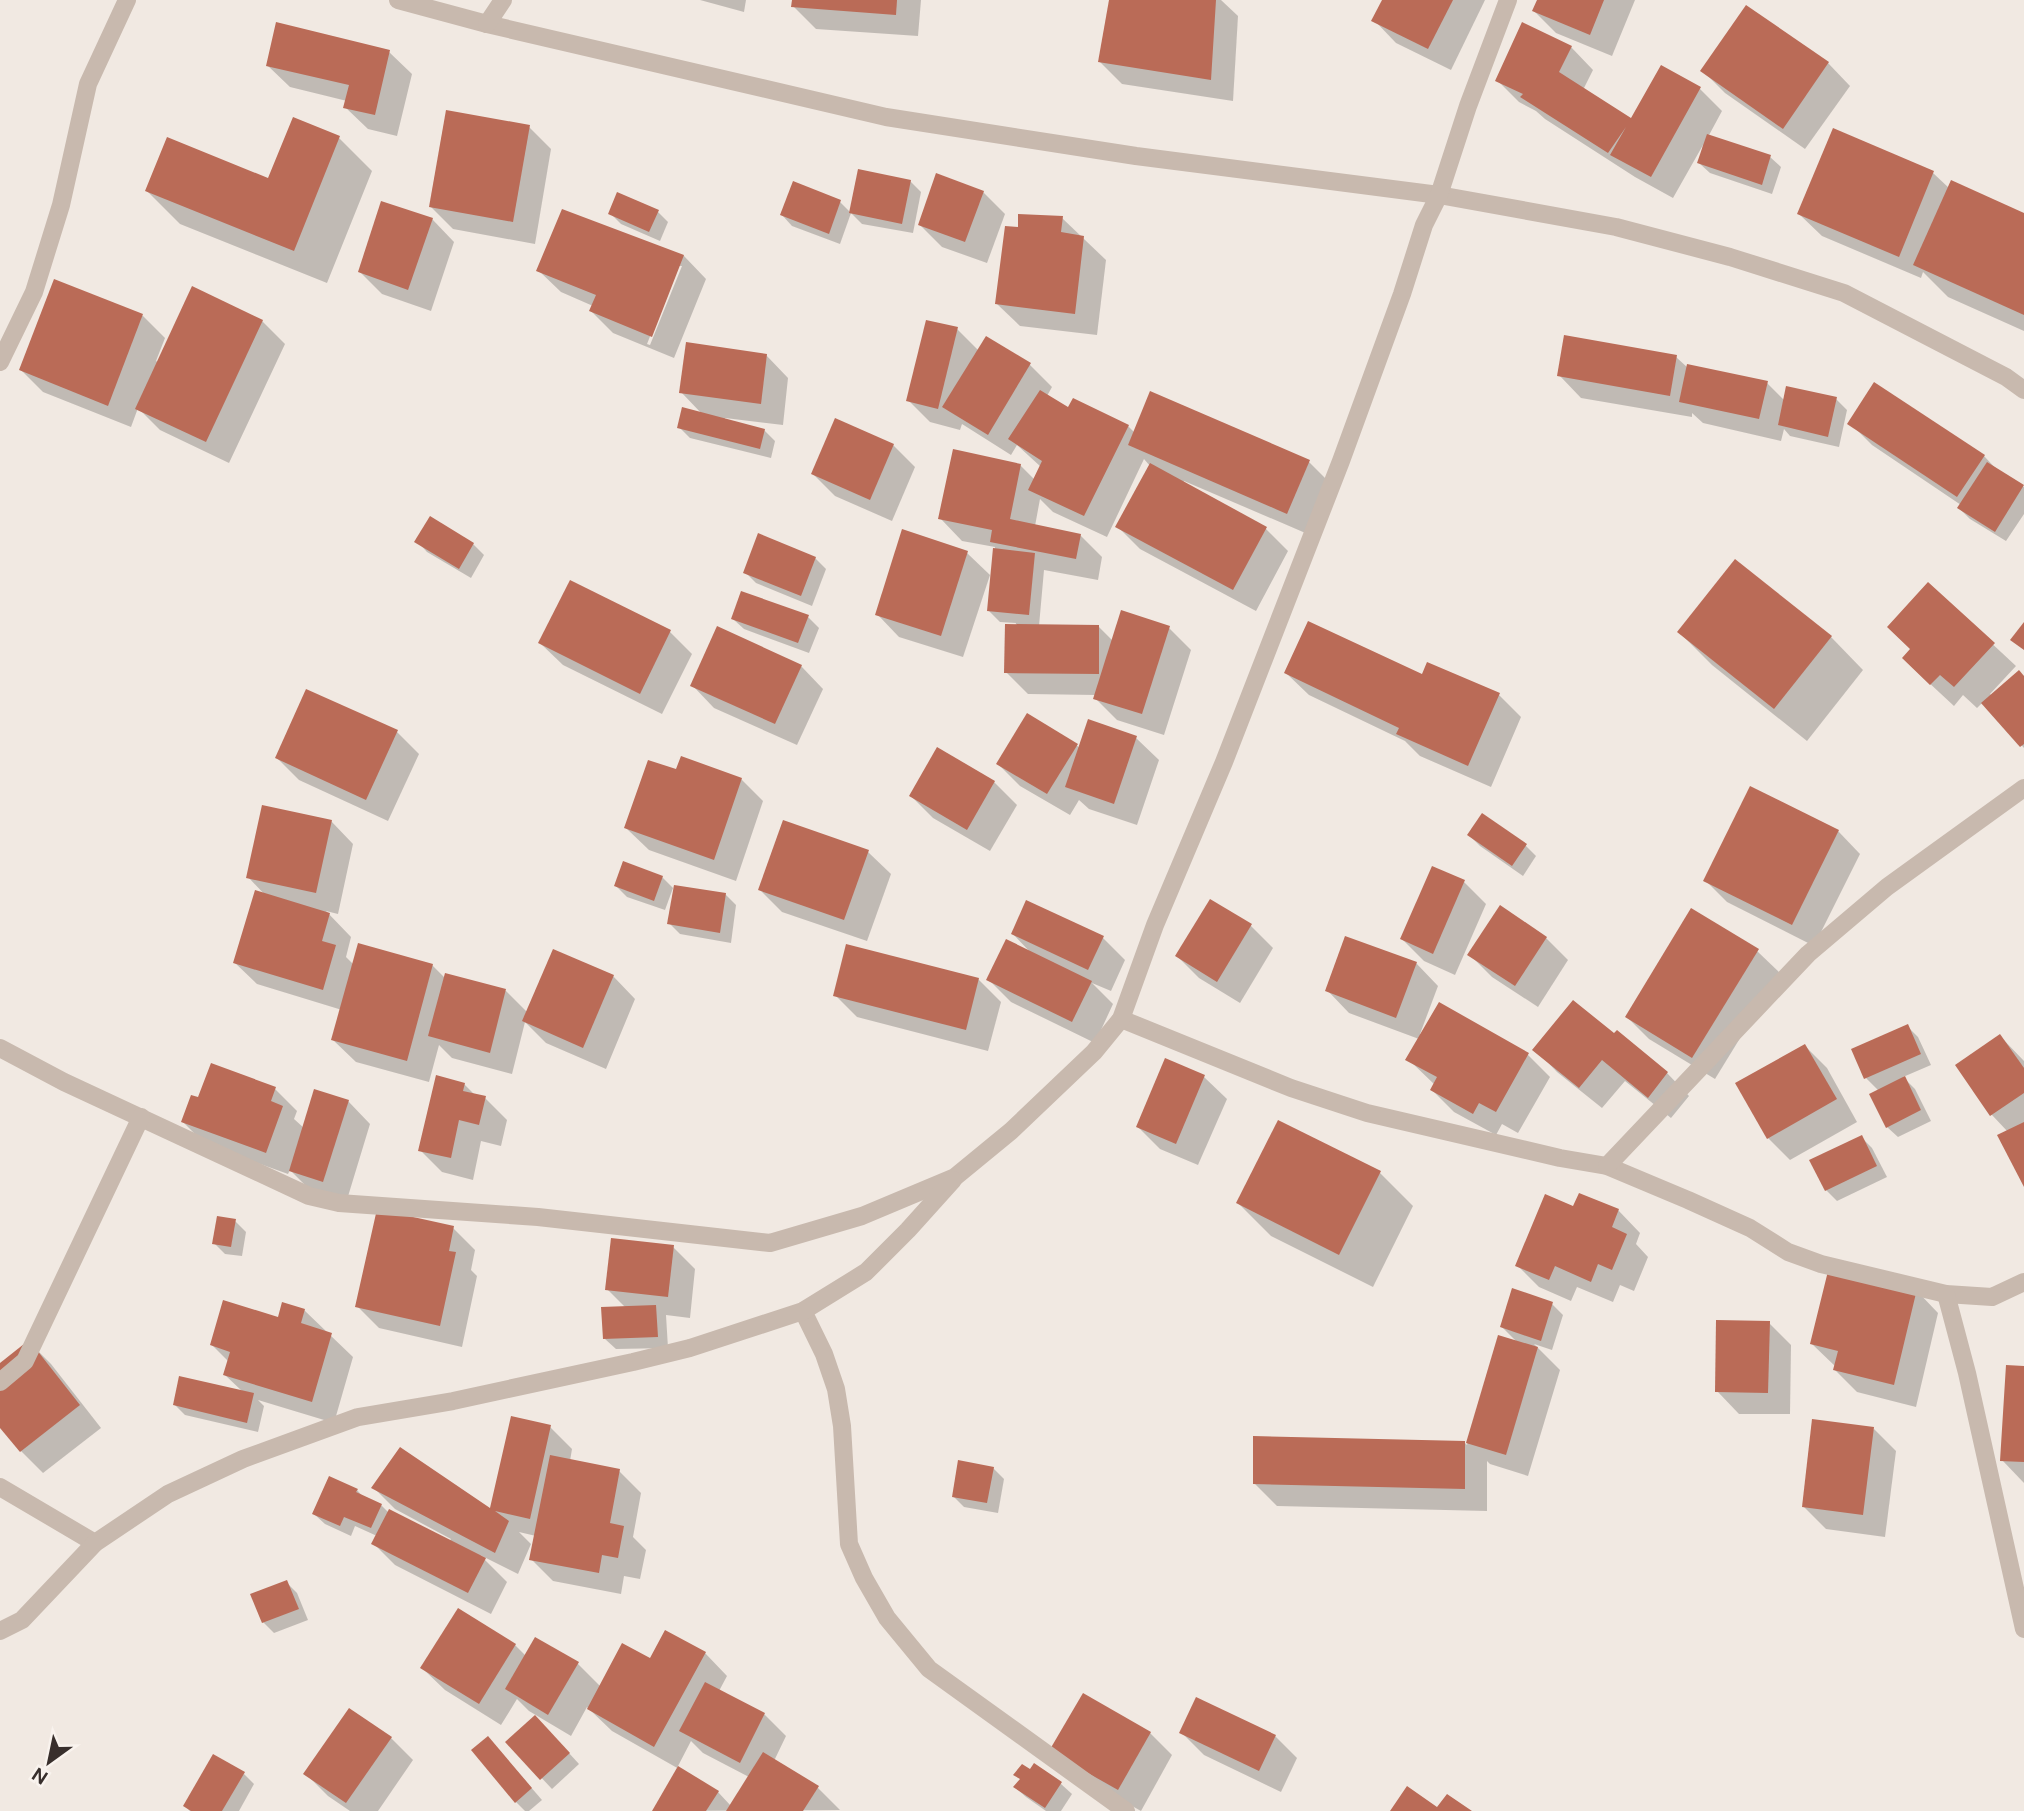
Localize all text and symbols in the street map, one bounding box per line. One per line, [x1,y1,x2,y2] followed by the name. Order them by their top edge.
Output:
[14,1727,84,1797] north arrow
[27,1762,53,1790] text: N

